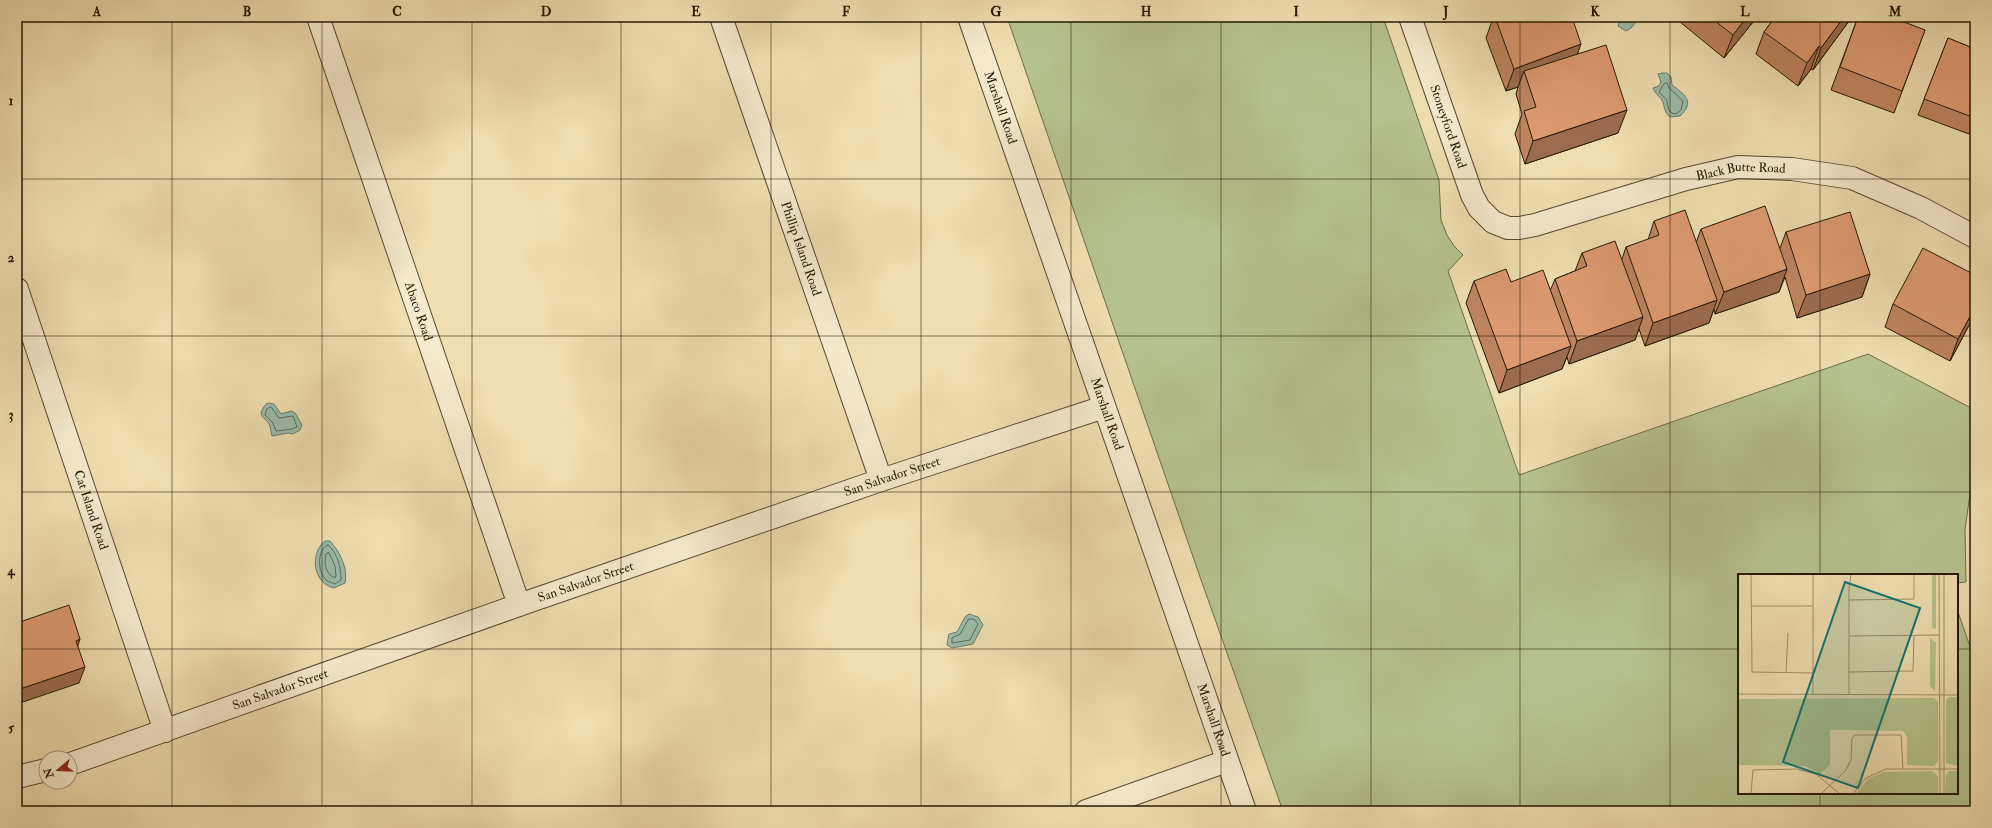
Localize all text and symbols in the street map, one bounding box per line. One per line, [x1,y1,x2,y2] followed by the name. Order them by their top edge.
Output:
[92,4,102,20] text: A
[243,4,251,20] text: B
[392,4,402,20] text: C
[541,4,552,20] text: D
[691,4,701,20] text: E
[842,4,851,20] text: F
[991,4,1002,20] text: G
[1141,4,1152,20] text: H
[1293,4,1299,20] text: I
[1442,4,1449,21] text: J
[1590,4,1600,20] text: K
[1740,4,1750,20] text: L
[1888,4,1902,20] text: M
[980,69,1021,147] street label: Marshall Road
[1426,83,1470,171] street label: Stoneyford Road
[9,93,14,109] text: 1
[1694,159,1786,184] street label: Black Butte Road
[777,199,825,298] street label: Phillip Island Road
[8,250,15,266] text: 2
[401,279,436,344] street label: Abaco Road
[1087,375,1127,453] street label: Marshall Road
[9,407,14,423] text: 3
[842,453,942,500] street label: San Salvador Street
[70,468,112,553] street label: Cat Island Road
[536,558,636,606] street label: San Salvador Street
[6,563,15,579] text: 4
[1738,574,1958,794] inset map
[230,665,330,714] street label: San Salvador Street
[1193,681,1234,759] street label: Marshall Road
[8,720,14,736] text: 5
[38,750,78,790] north arrow
[41,765,57,781] text: N

